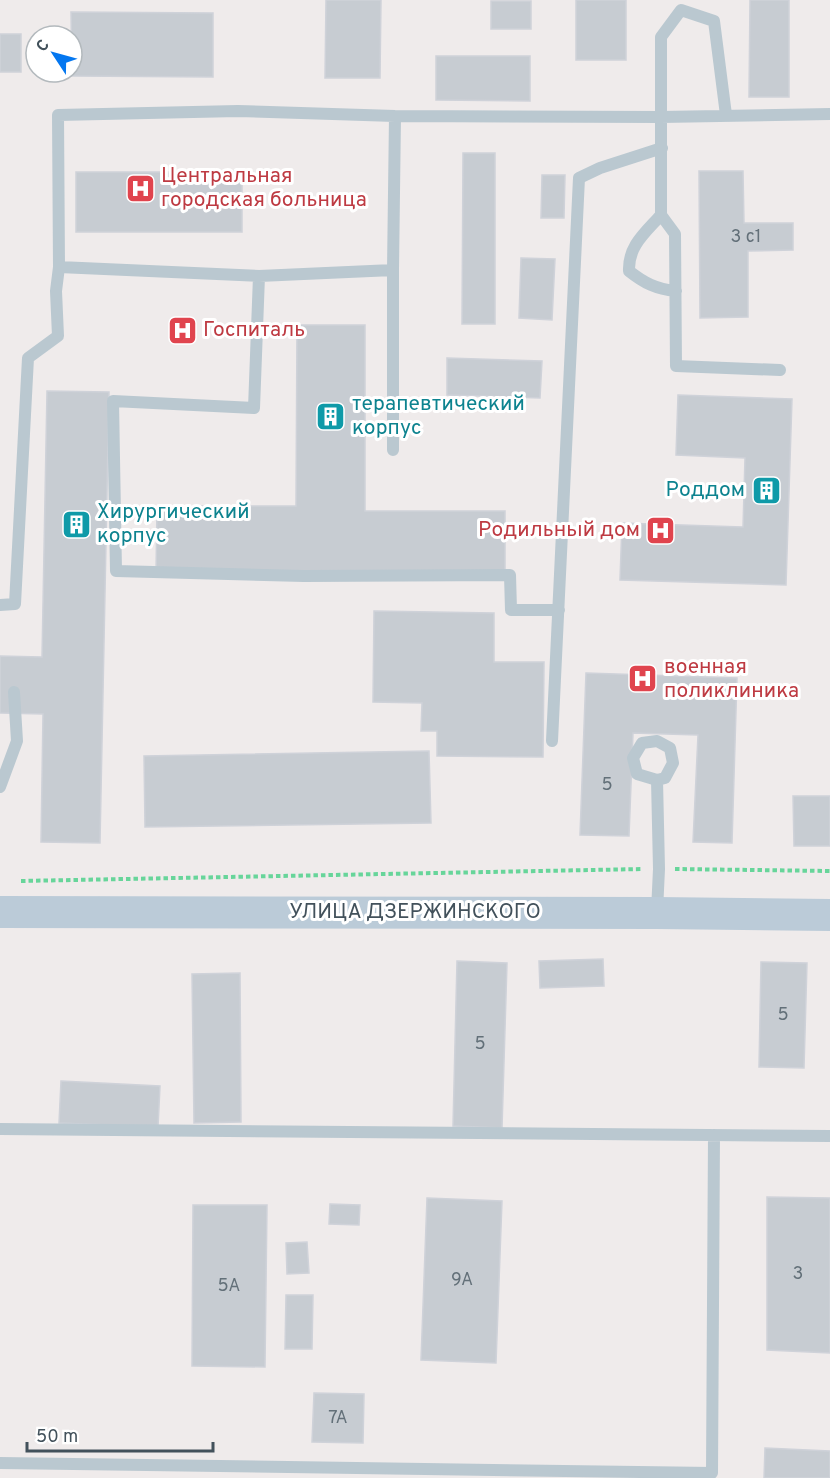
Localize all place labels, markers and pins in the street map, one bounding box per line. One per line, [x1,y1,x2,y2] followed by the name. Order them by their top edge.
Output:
[161,163,367,214] place label: Центральная городская больница
[124,172,156,204] hospital icon: Центральная городская больница
[166,314,198,346] hospital icon: Госпиталь
[203,317,305,344] place label: Госпиталь
[352,391,525,442] place label: терапевтический корпус
[315,400,347,432] building icon: терапевтический корпус
[750,474,782,506] building icon: Роддом
[666,477,745,504] place label: Роддом
[97,499,250,550] place label: Хирургический корпус
[60,508,92,540] building icon: Хирургический корпус
[645,514,677,546] hospital icon: Родильный дом
[478,517,640,544] place label: Родильный дом
[664,654,799,705] place label: военная поликлиника
[627,663,659,695] hospital icon: военная поликлиника

